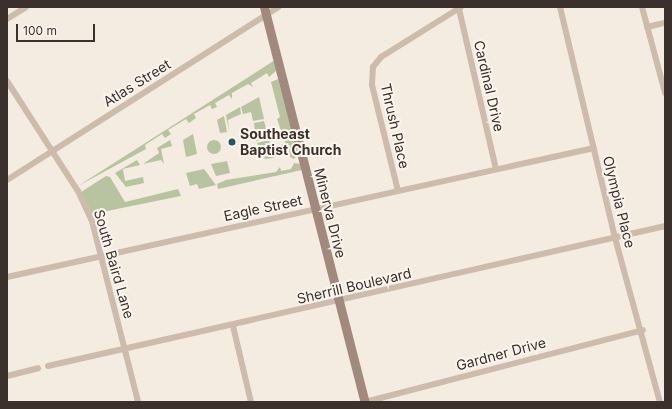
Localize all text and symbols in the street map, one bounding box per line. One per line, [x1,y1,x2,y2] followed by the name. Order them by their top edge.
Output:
[18,16,97,42] scale bar
[23,23,57,38] text: 100 m
[470,39,508,133] street label: Cardinal Drive
[100,56,174,110] street label: Atlas Street
[377,82,413,170] street label: Thrush Place
[240,126,342,158] place label: Southeast Baptist Church
[227,137,237,147] marker: Southeast Baptist Church
[599,154,639,250] street label: Olympia Place
[311,166,349,260] street label: Minerva Drive
[222,191,304,225] street label: Eagle Street
[90,208,138,320] street label: South Baird Lane
[295,265,413,307] street label: Sherrill Boulevard
[454,334,548,374] street label: Gardner Drive

